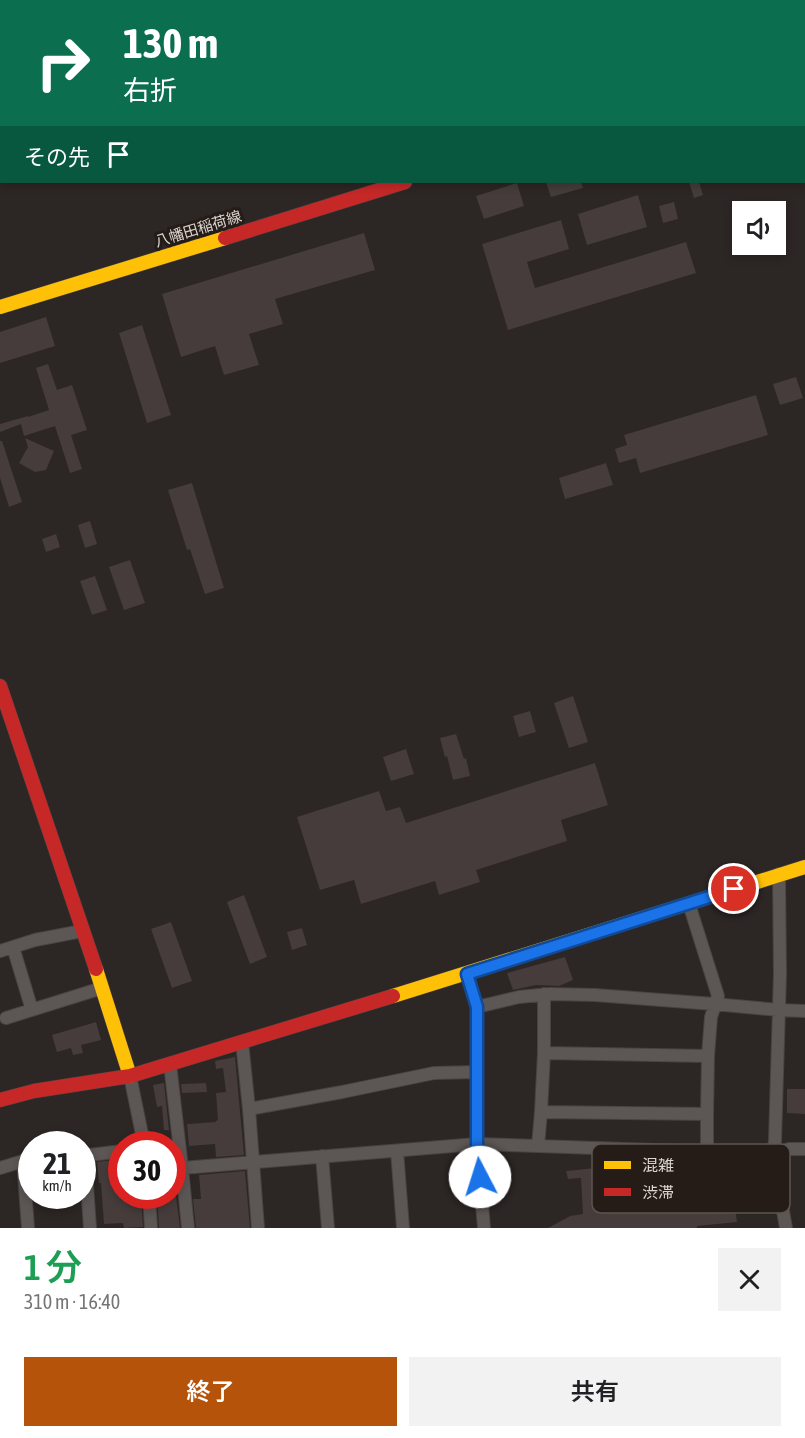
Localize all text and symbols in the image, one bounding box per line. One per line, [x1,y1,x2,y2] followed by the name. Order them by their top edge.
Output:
[123,19,218,67] text: 130 m
[24,24,102,102] icon: right
[123,75,177,106] text: 右折
[102,138,135,171] icon: arrive
[24,144,90,170] text: その先
[732,201,786,255] map controls
[732,201,786,255] button: sound
[152,207,243,250] street label: 八幡田稲荷線
[708,863,759,914] pin
[717,872,750,905] icon: arrive
[108,1131,186,1209] speed limit sign: 30
[592,1144,790,1213] legend
[448,1145,512,1209] position arrow
[43,1146,71,1180] text: 21
[642,1156,674,1174] text: 混雑
[42,1177,72,1194] text: km/h
[642,1183,674,1201] text: 渋滞
[24,1246,82,1288] text: 1 分
[718,1248,781,1311] button: close
[24,1290,120,1313] text: 310 m · 16:40
[24,1357,397,1426] button: 終了
[409,1357,781,1426] button: 共有

